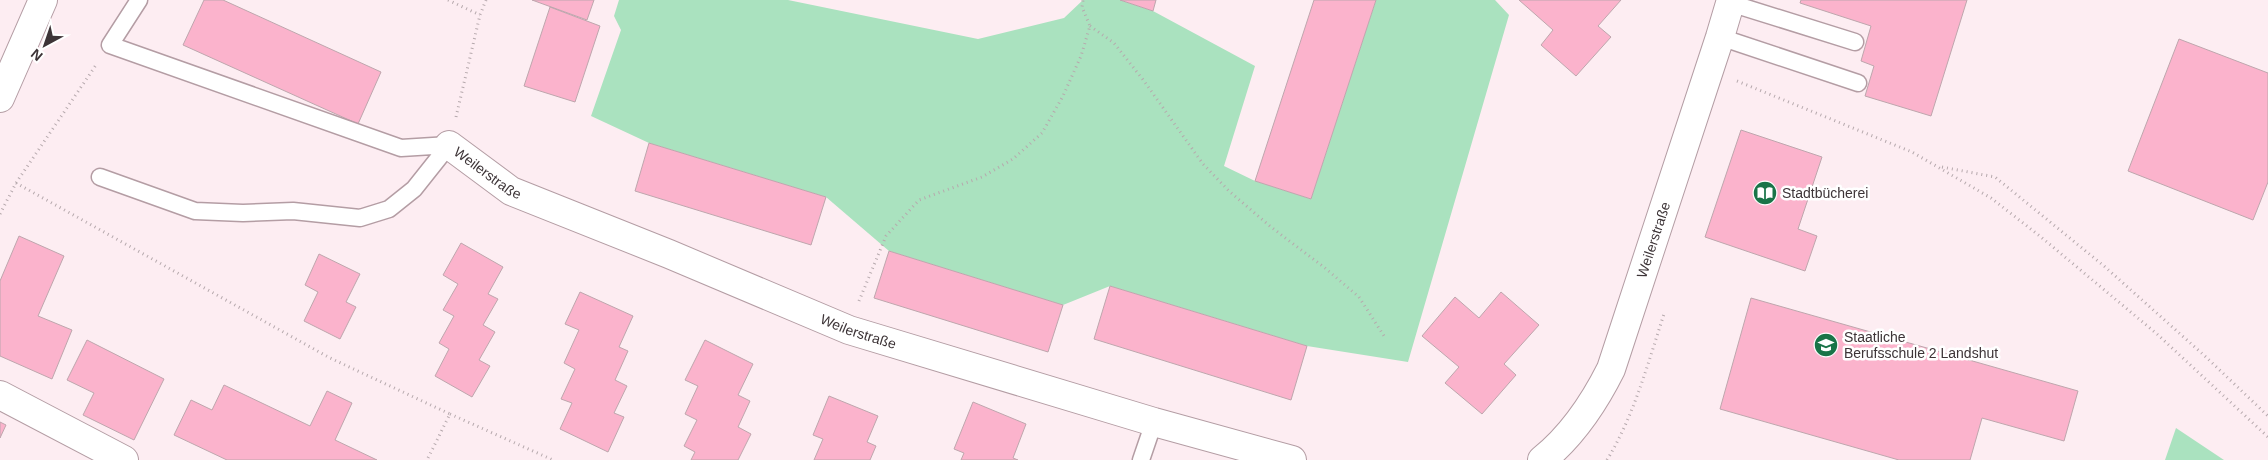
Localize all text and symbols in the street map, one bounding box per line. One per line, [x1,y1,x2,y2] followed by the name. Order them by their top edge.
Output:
[20,20,70,70] north arrow
[28,46,46,64] text: N
[451,144,524,202] street label: Weilerstraße
[1752,180,1778,206] library icon: Stadtbücherei
[1782,185,1868,201] place label: Stadtbücherei
[1633,200,1673,280] street label: Weilerstraße
[818,311,898,352] street label: Weilerstraße
[1844,329,1998,361] place label: Staatliche Berufsschule 2 Landshut
[1813,332,1839,358] school or university icon: Staatliche Berufsschule 2 Landshut

